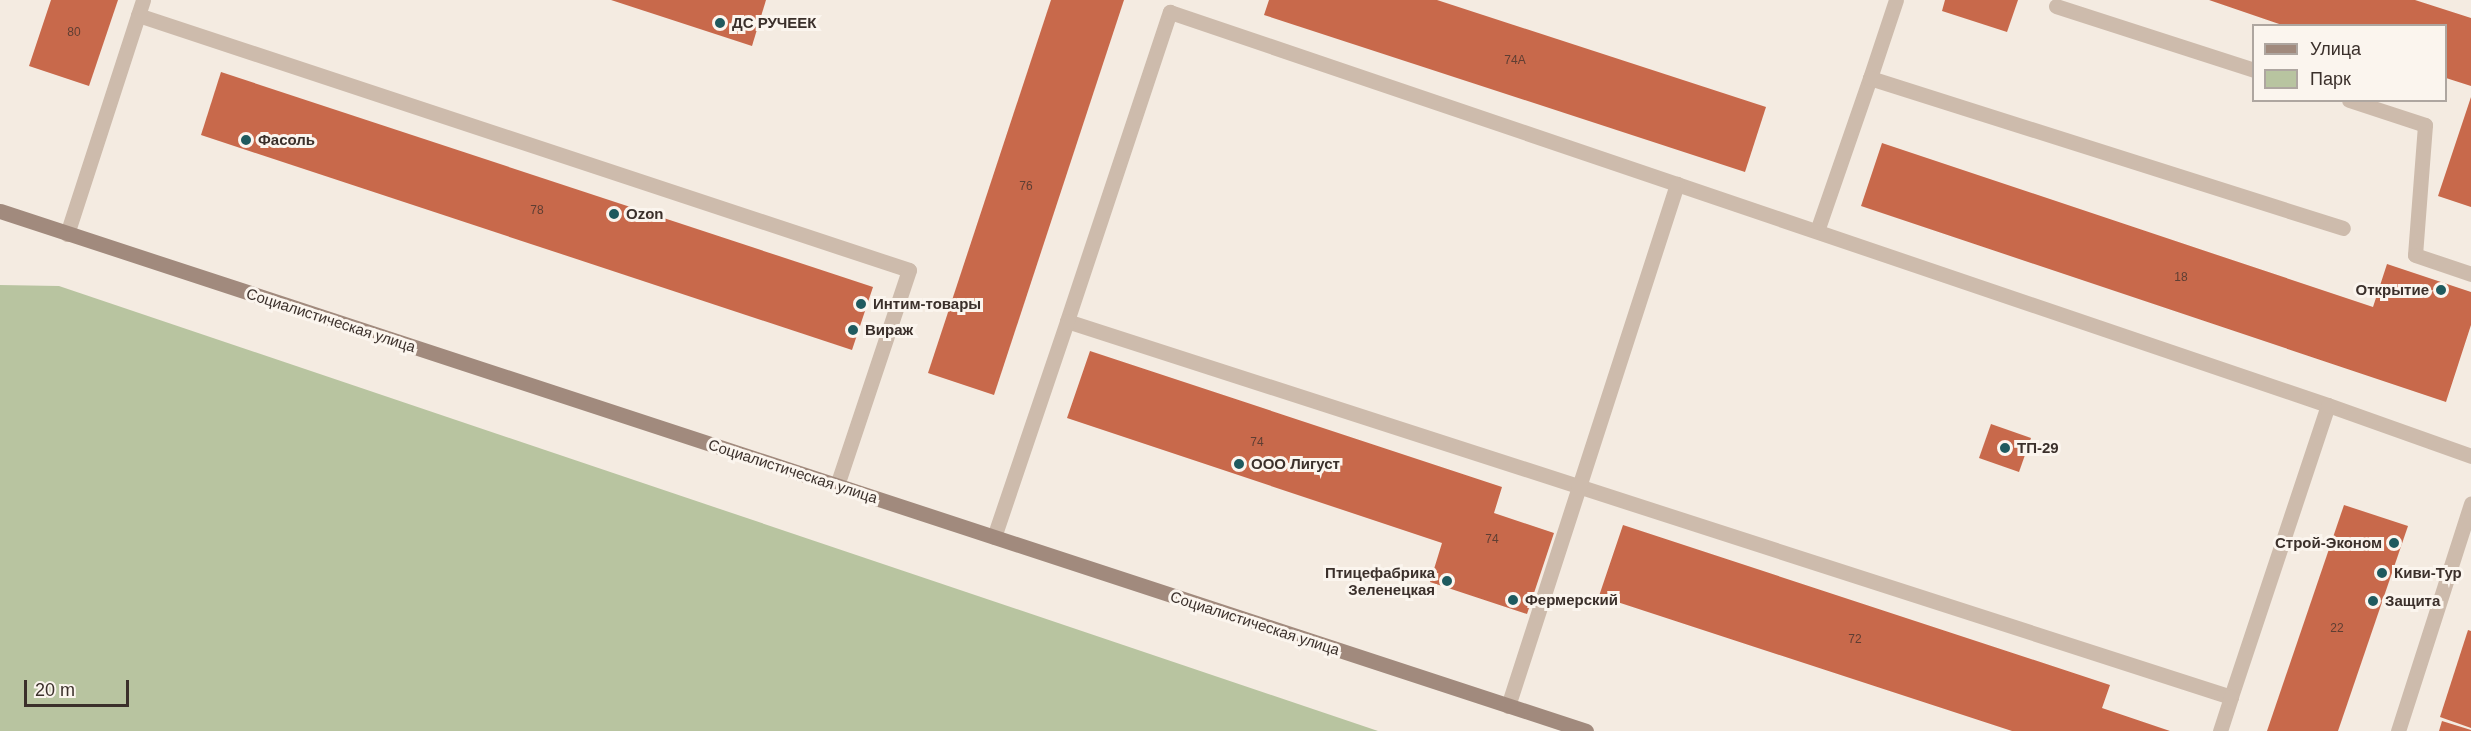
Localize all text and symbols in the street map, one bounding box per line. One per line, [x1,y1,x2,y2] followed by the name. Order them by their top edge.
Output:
[732,14,817,32] place label: ДС РУЧЕЕК
[713,16,727,30] marker: ДС РУЧЕЕК
[2252,24,2447,102] legend
[67,26,81,40] house number: 80
[2310,39,2361,59] text: Улица
[1504,54,1526,68] house number: 74А
[2310,69,2351,89] text: Парк
[258,131,315,149] place label: Фасоль
[239,133,253,147] marker: Фасоль
[1019,180,1033,194] house number: 76
[530,204,544,218] house number: 78
[626,205,663,223] place label: Ozon
[607,207,621,221] marker: Ozon
[2174,271,2188,285] house number: 18
[2356,281,2429,299] place label: Открытие
[2434,283,2448,297] marker: Открытие
[244,284,418,356] street label: Социалистическая улица
[873,295,981,313] place label: Интим-товары
[854,297,868,311] marker: Интим-товары
[865,321,913,339] place label: Вираж
[846,323,860,337] marker: Вираж
[706,435,880,507] street label: Социалистическая улица
[1250,436,1264,450] house number: 74
[2017,439,2059,457] place label: ТП-29
[1998,441,2012,455] marker: ТП-29
[1251,455,1340,473] place label: ООО Лигуст
[1232,457,1246,471] marker: ООО Лигуст
[1485,533,1499,547] house number: 74
[2275,534,2382,552] place label: Строй-Эконом
[2387,536,2401,550] marker: Строй-Эконом
[1325,563,1435,598] place label: Птицефабрика Зеленецкая
[2394,564,2462,582] place label: Киви-Тур
[2375,566,2389,580] marker: Киви-Тур
[1440,574,1454,588] marker: Птицефабрика Зеленецкая
[1168,587,1342,659] street label: Социалистическая улица
[1525,591,1618,609] place label: Фермерский
[2385,592,2440,610] place label: Защита
[1506,593,1520,607] marker: Фермерский
[2366,594,2380,608] marker: Защита
[2330,622,2344,636] house number: 22
[1848,633,1862,647] house number: 72
[27,668,132,706] scale bar
[35,680,75,700] text: 20 m

